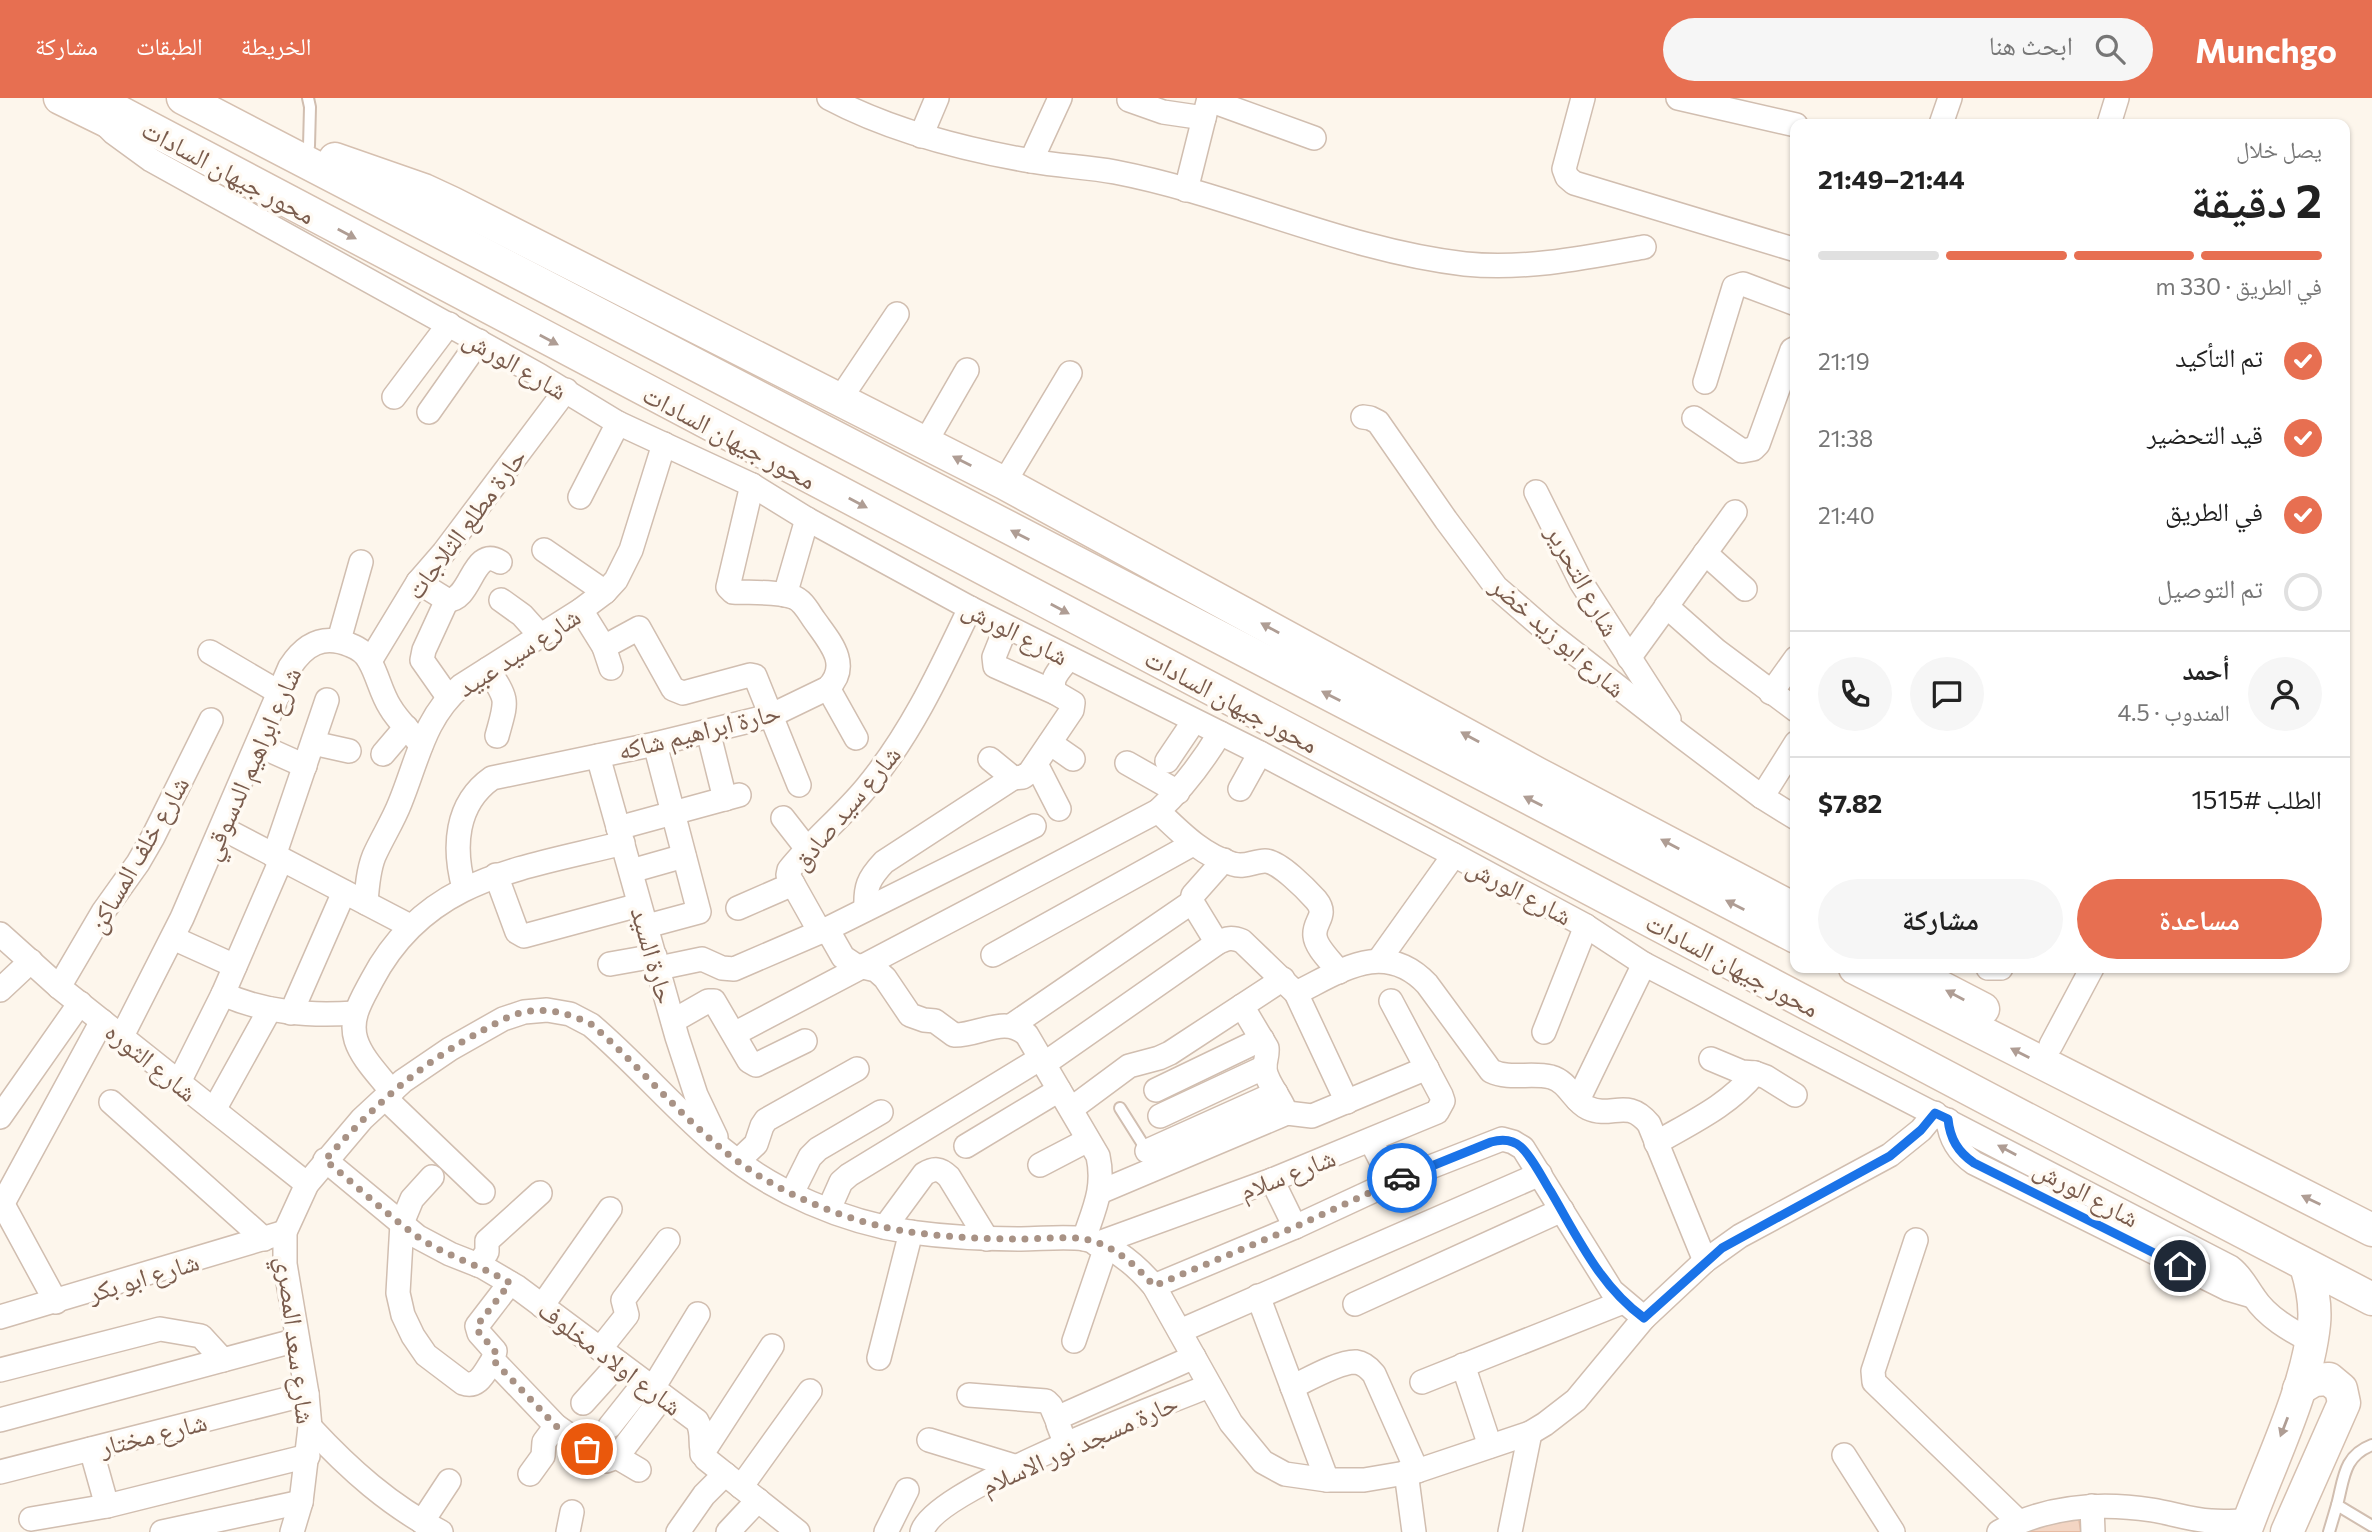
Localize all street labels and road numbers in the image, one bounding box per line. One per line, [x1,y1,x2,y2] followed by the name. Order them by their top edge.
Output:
[136,112,321,231] street label: محور جيهان السادات
[458,321,573,407] street label: شارع الورش
[637,377,822,496] street label: محور جيهان السادات
[398,441,534,606] street label: حارة مطلع الثلاجات
[1538,518,1627,642] street label: شارع التحرير
[1483,568,1633,704] street label: شارع ابو زيد خضر
[957,591,1074,673] street label: شارع الورش
[451,600,586,704] street label: شارع سيد عبيد
[1139,641,1324,760] street label: محور جيهان السادات
[194,662,312,867] street label: شارع ابراهيم الدسوقي
[615,695,784,768] street label: حارة ابراهيم شاكه
[784,739,908,877] street label: شارع سيد صادق
[80,770,196,939] street label: شارع خلف المساكن
[1461,849,1578,932] street label: شارع الورش
[625,903,683,1007] street label: حارة السيد
[1640,905,1825,1024] street label: محور جيهان السادات
[99,1015,204,1109] street label: شارع الثوره
[1235,1141,1341,1209] street label: شارع سلام
[2028,1151,2145,1234] street label: شارع الورش
[83,1244,203,1310] street label: شارع ابو بكر
[265,1254,323,1426] street label: شارع سعد المصري
[532,1293,689,1423] street label: شارع اولاد مخلوف
[976,1386,1184,1504] street label: حارة مسجد نور الاسلام
[95,1405,210,1463] street label: شارع مختار

